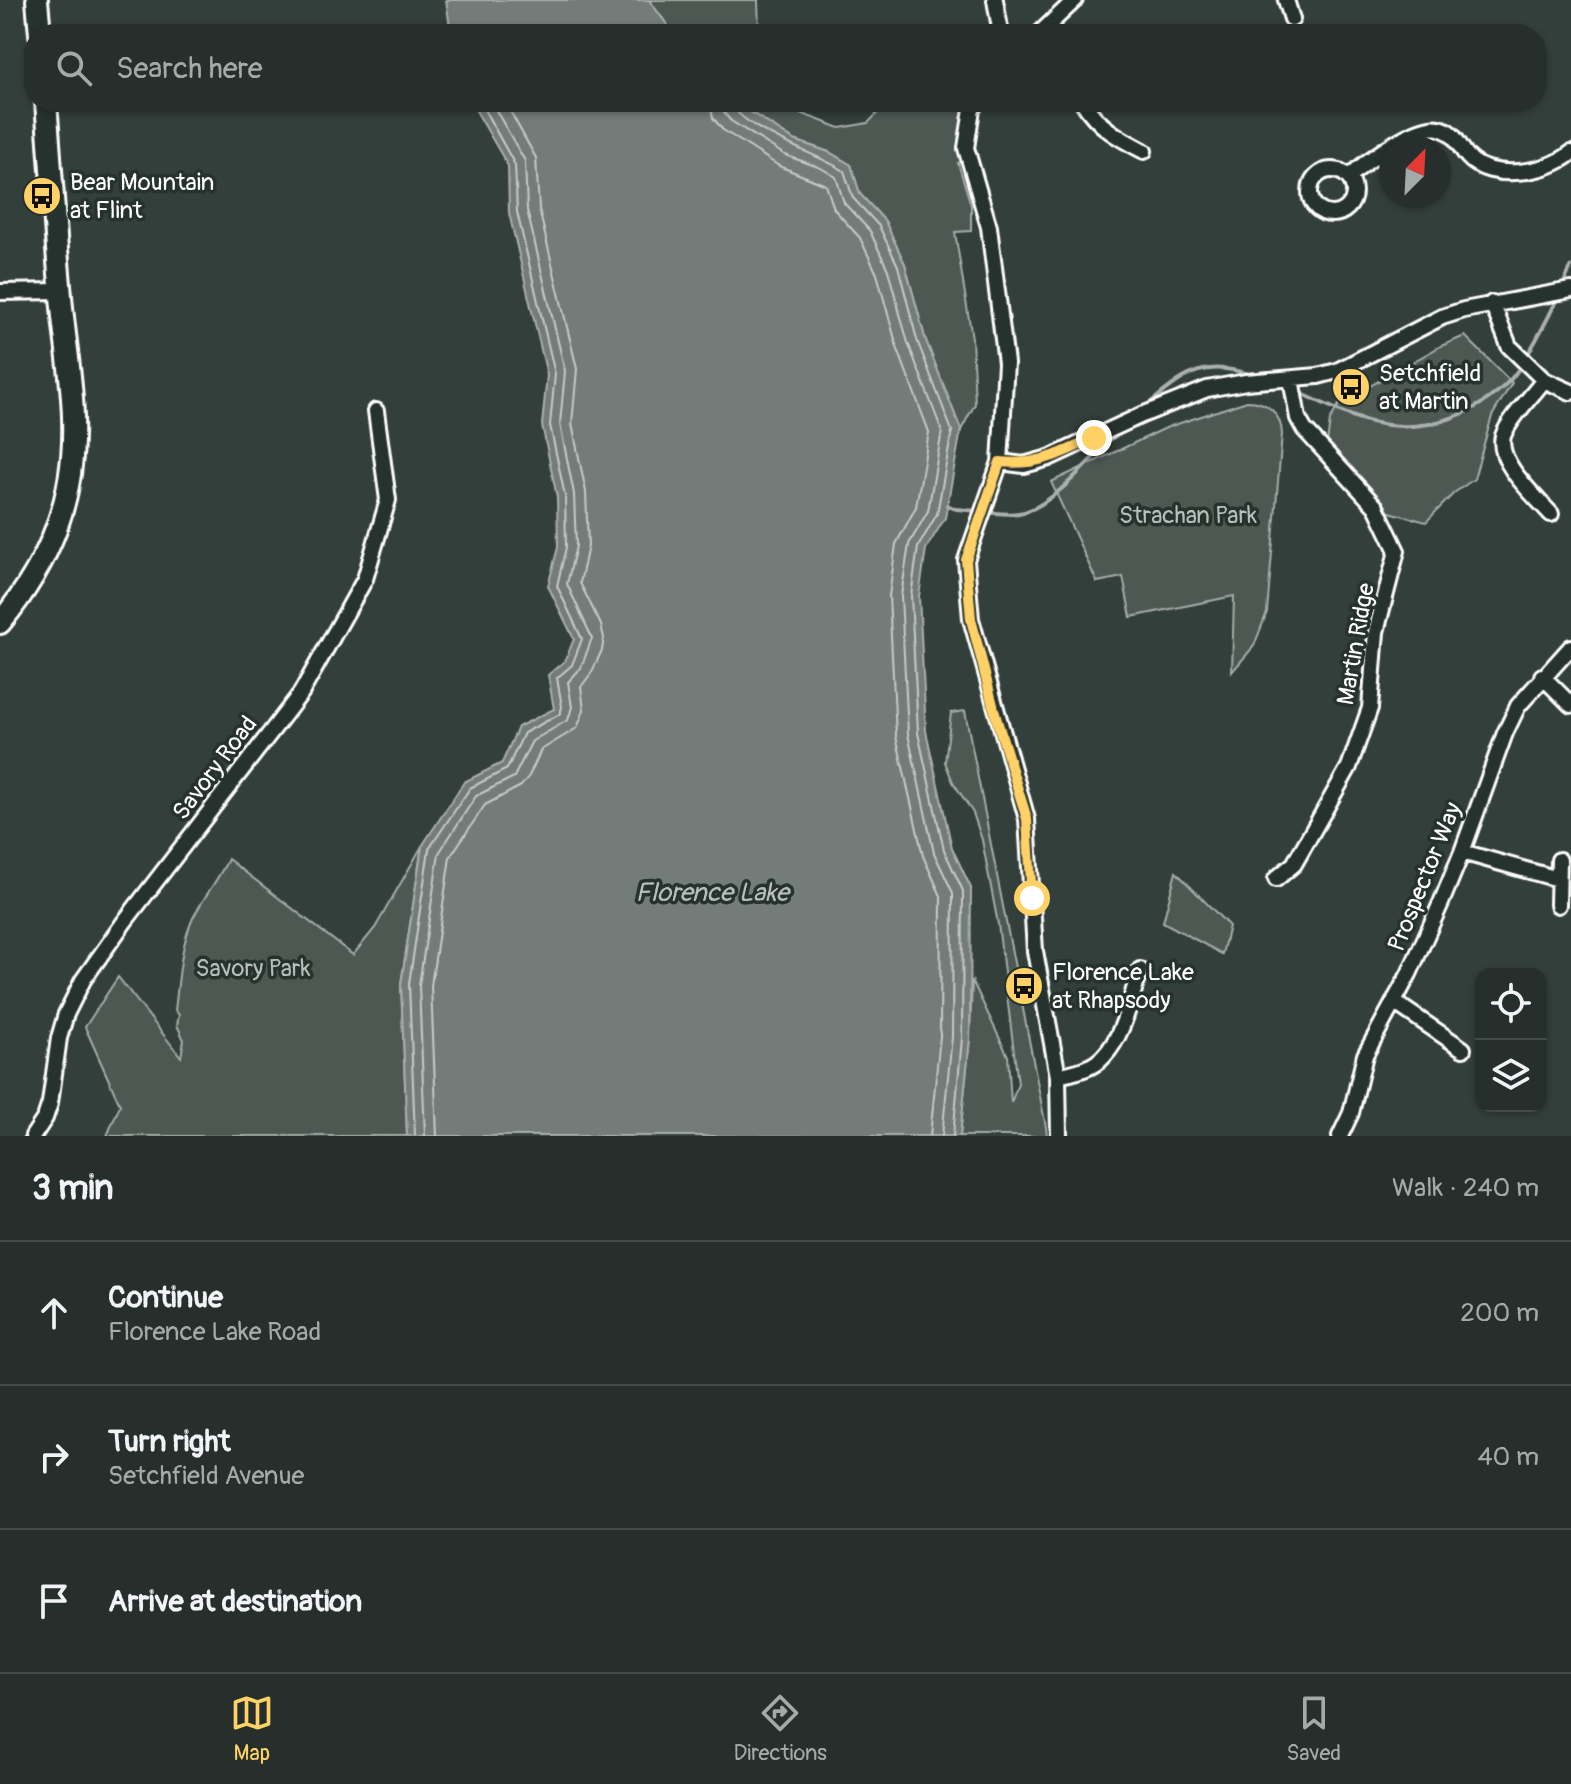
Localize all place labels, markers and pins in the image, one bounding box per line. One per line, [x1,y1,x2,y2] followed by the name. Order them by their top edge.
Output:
[70,168,214,225] place label: Bear Mountain at Flint
[21,175,63,217] bus stop icon: Bear Mountain at Flint
[1379,359,1481,416] place label: Setchfield at Martin
[1330,366,1372,408] bus stop icon: Setchfield at Martin
[1052,958,1194,1015] place label: Florence Lake at Rhapsody
[1003,965,1045,1007] bus stop icon: Florence Lake at Rhapsody

